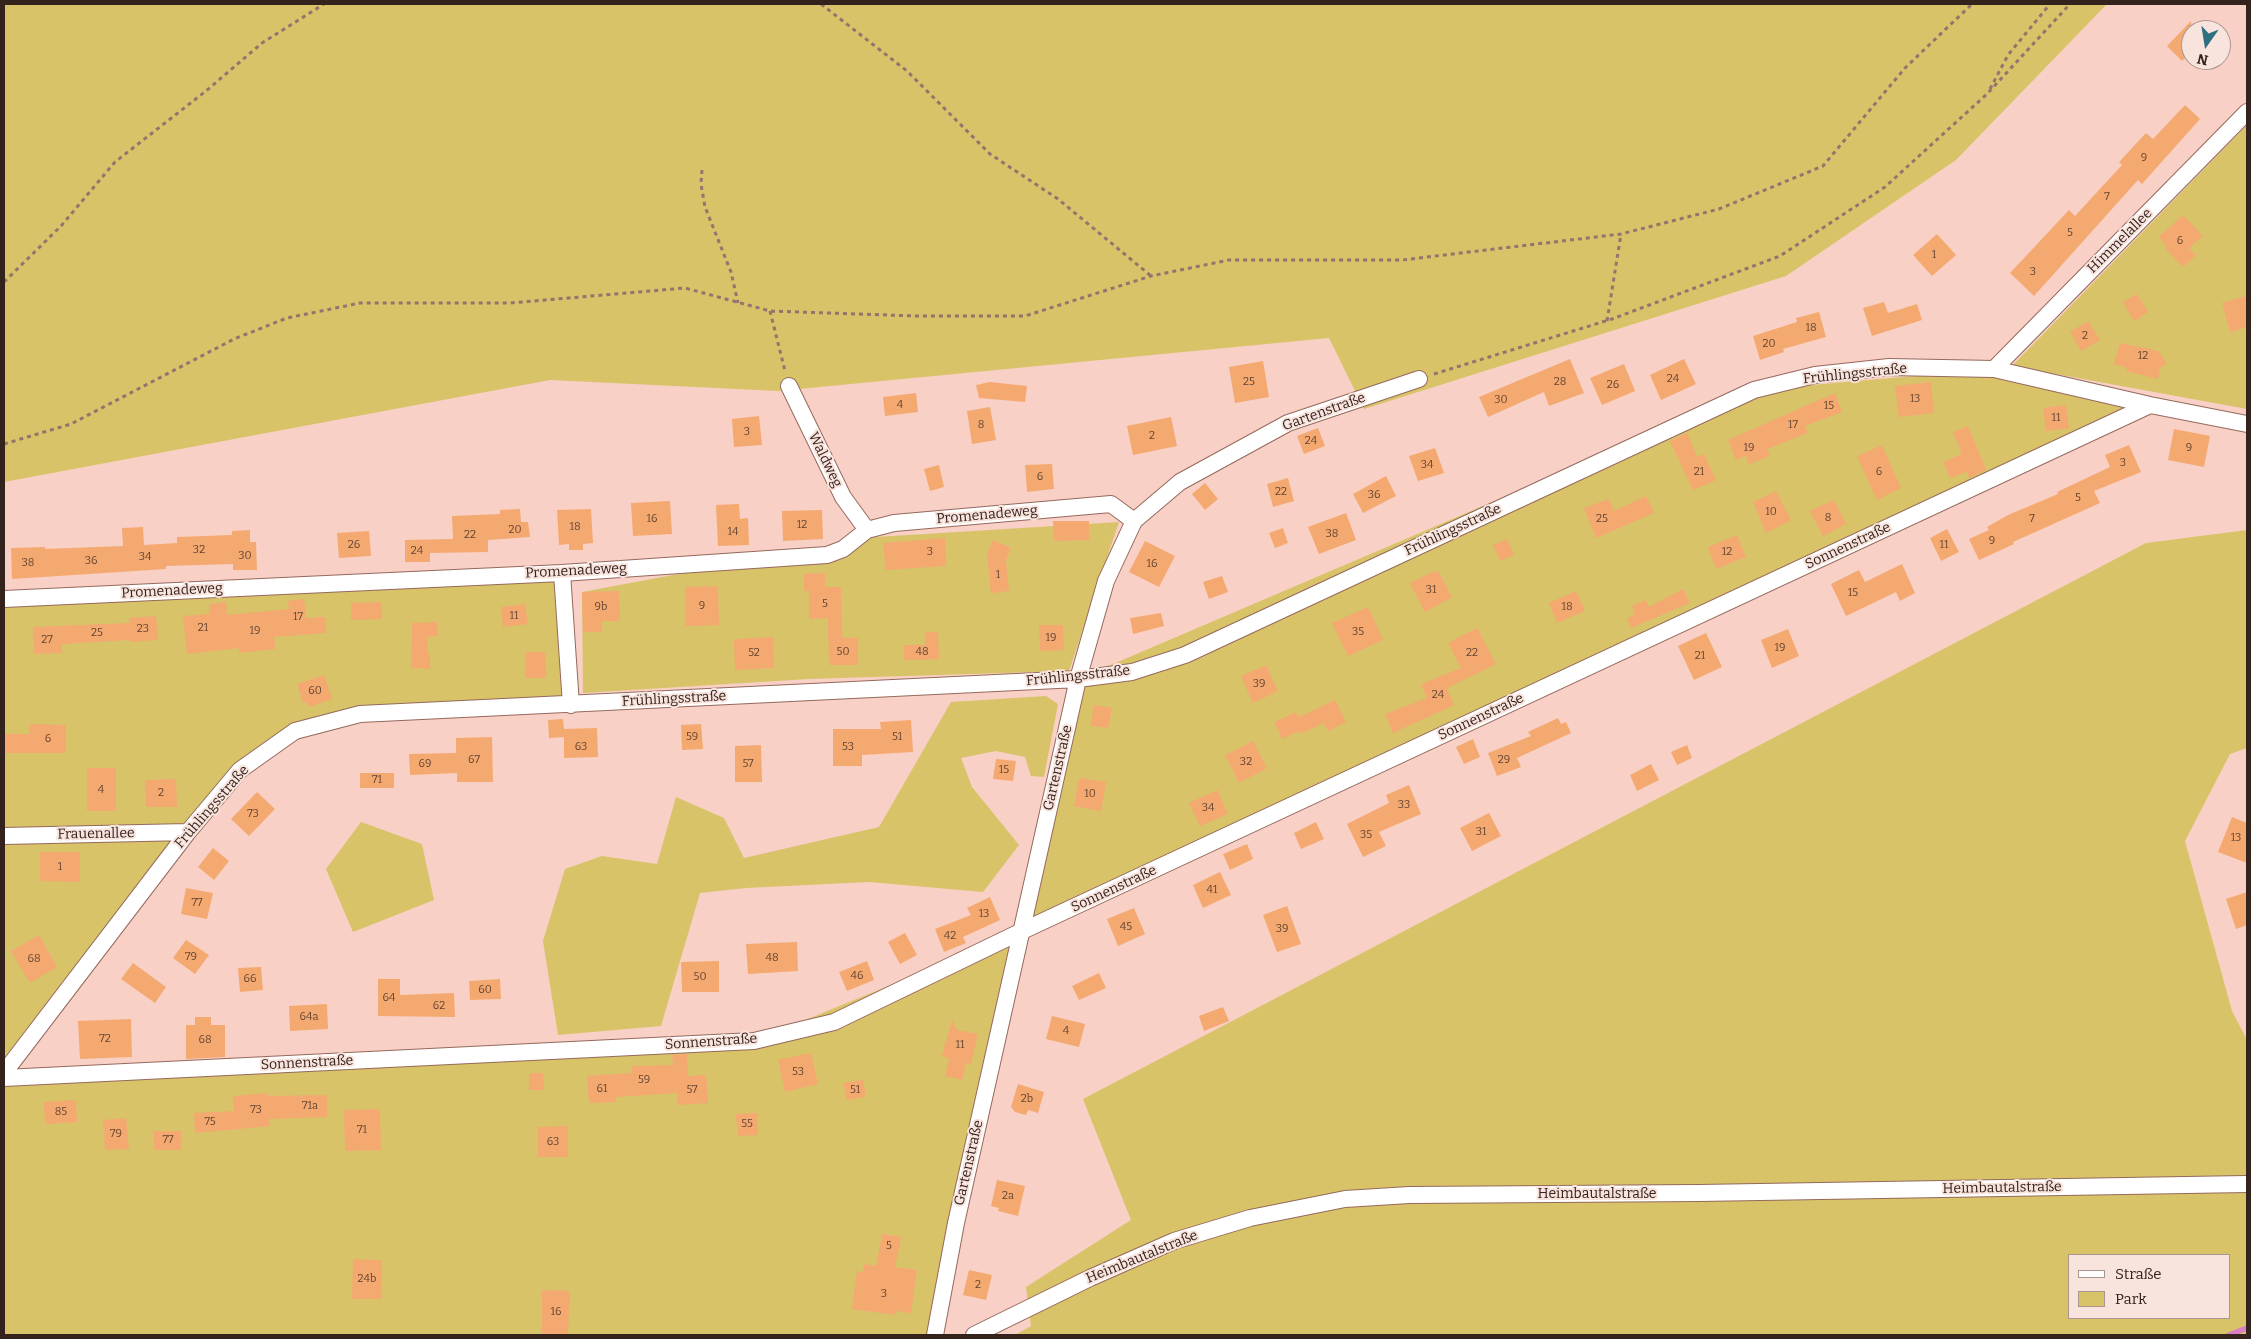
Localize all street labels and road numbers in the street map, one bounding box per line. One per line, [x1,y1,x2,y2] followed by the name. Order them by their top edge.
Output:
[2084,205,2156,277] street label: Himmelallee
[1802,360,1908,388] street label: Frühlingsstraße
[1280,389,1368,435] street label: Gartenstraße
[804,430,846,490] street label: Waldweg
[1402,500,1504,560] street label: Frühlingsstraße
[936,502,1038,528] street label: Promenadeweg
[1803,519,1893,573] street label: Sonnenstraße
[525,560,627,582] street label: Promenadeweg
[121,580,223,602] street label: Promenadeweg
[1025,662,1131,690] street label: Frühlingsstraße
[621,688,727,710] street label: Frühlingsstraße
[1436,690,1526,744] street label: Sonnenstraße
[1040,724,1076,812] street label: Gartenstraße
[171,762,253,852] street label: Frühlingsstraße
[57,825,135,843] street label: Frauenallee
[1069,862,1159,916] street label: Sonnenstraße
[664,1030,758,1054] street label: Sonnenstraße
[260,1052,354,1074] street label: Sonnenstraße
[951,1119,987,1207] street label: Gartenstraße
[1942,1179,2062,1197] street label: Heimbautalstraße
[1538,1186,1656,1202] street label: Heimbautalstraße
[1084,1227,1200,1287] street label: Heimbautalstraße

